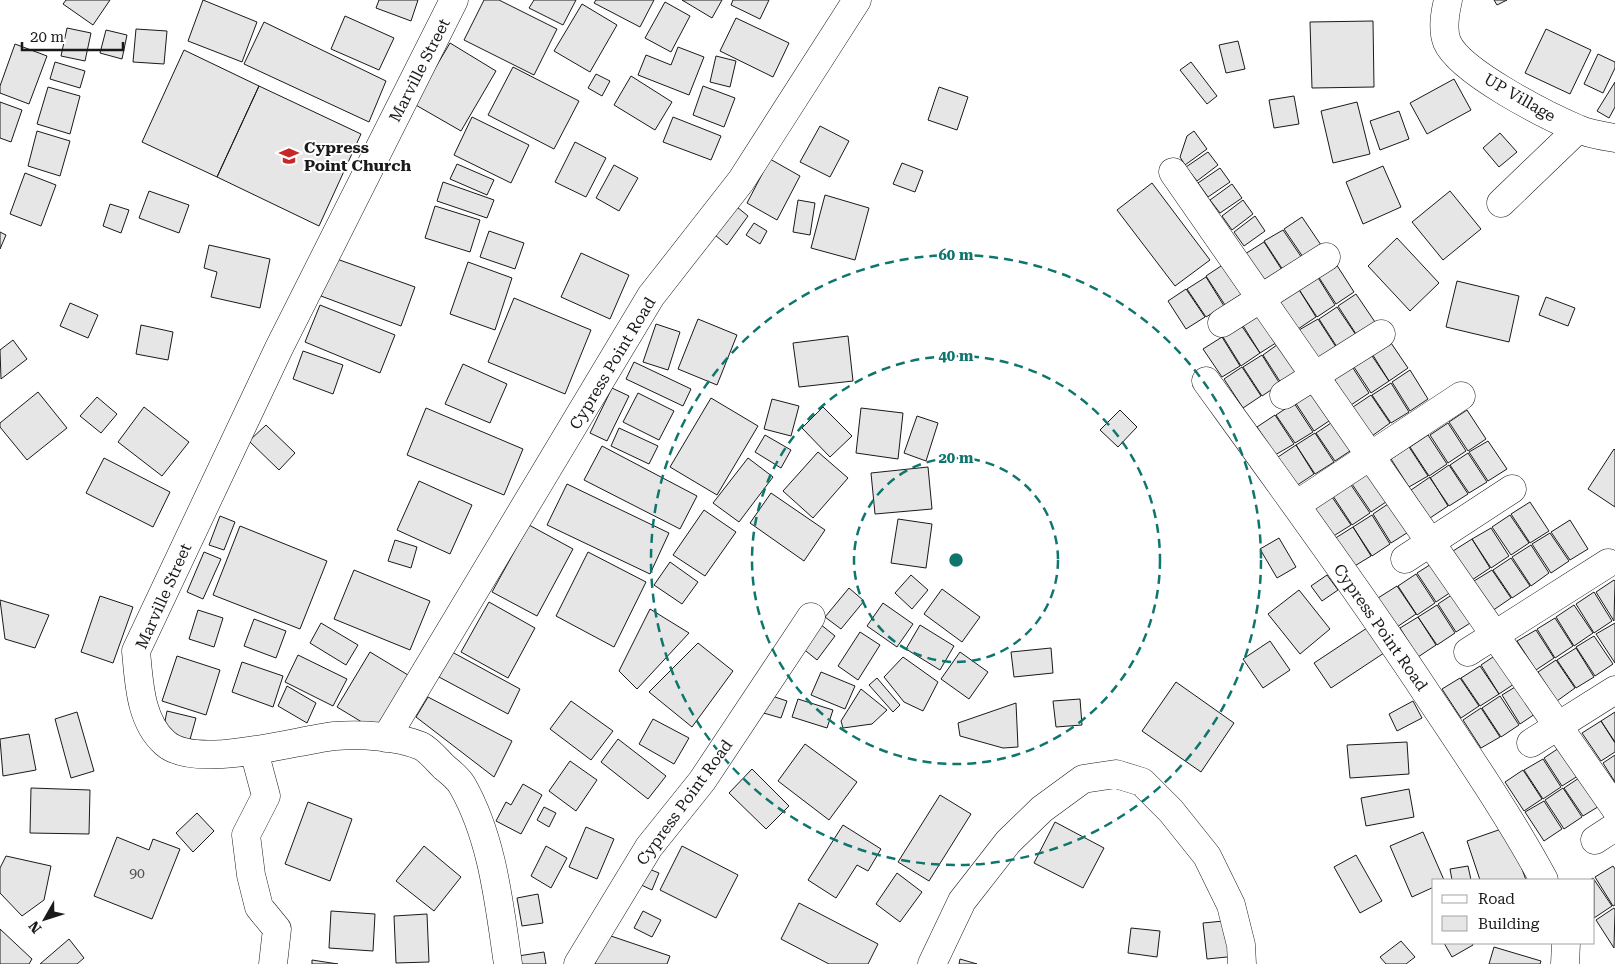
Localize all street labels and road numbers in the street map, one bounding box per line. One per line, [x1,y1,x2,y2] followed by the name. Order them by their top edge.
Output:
[385,15,454,125] street label: Marville Street
[1481,69,1559,126] street label: UP Village
[566,294,659,433] street label: Cypress Point Road
[132,540,195,652] street label: Marville Street
[1330,560,1432,694] street label: Cypress Point Road
[632,736,736,869] street label: Cypress Point Road

